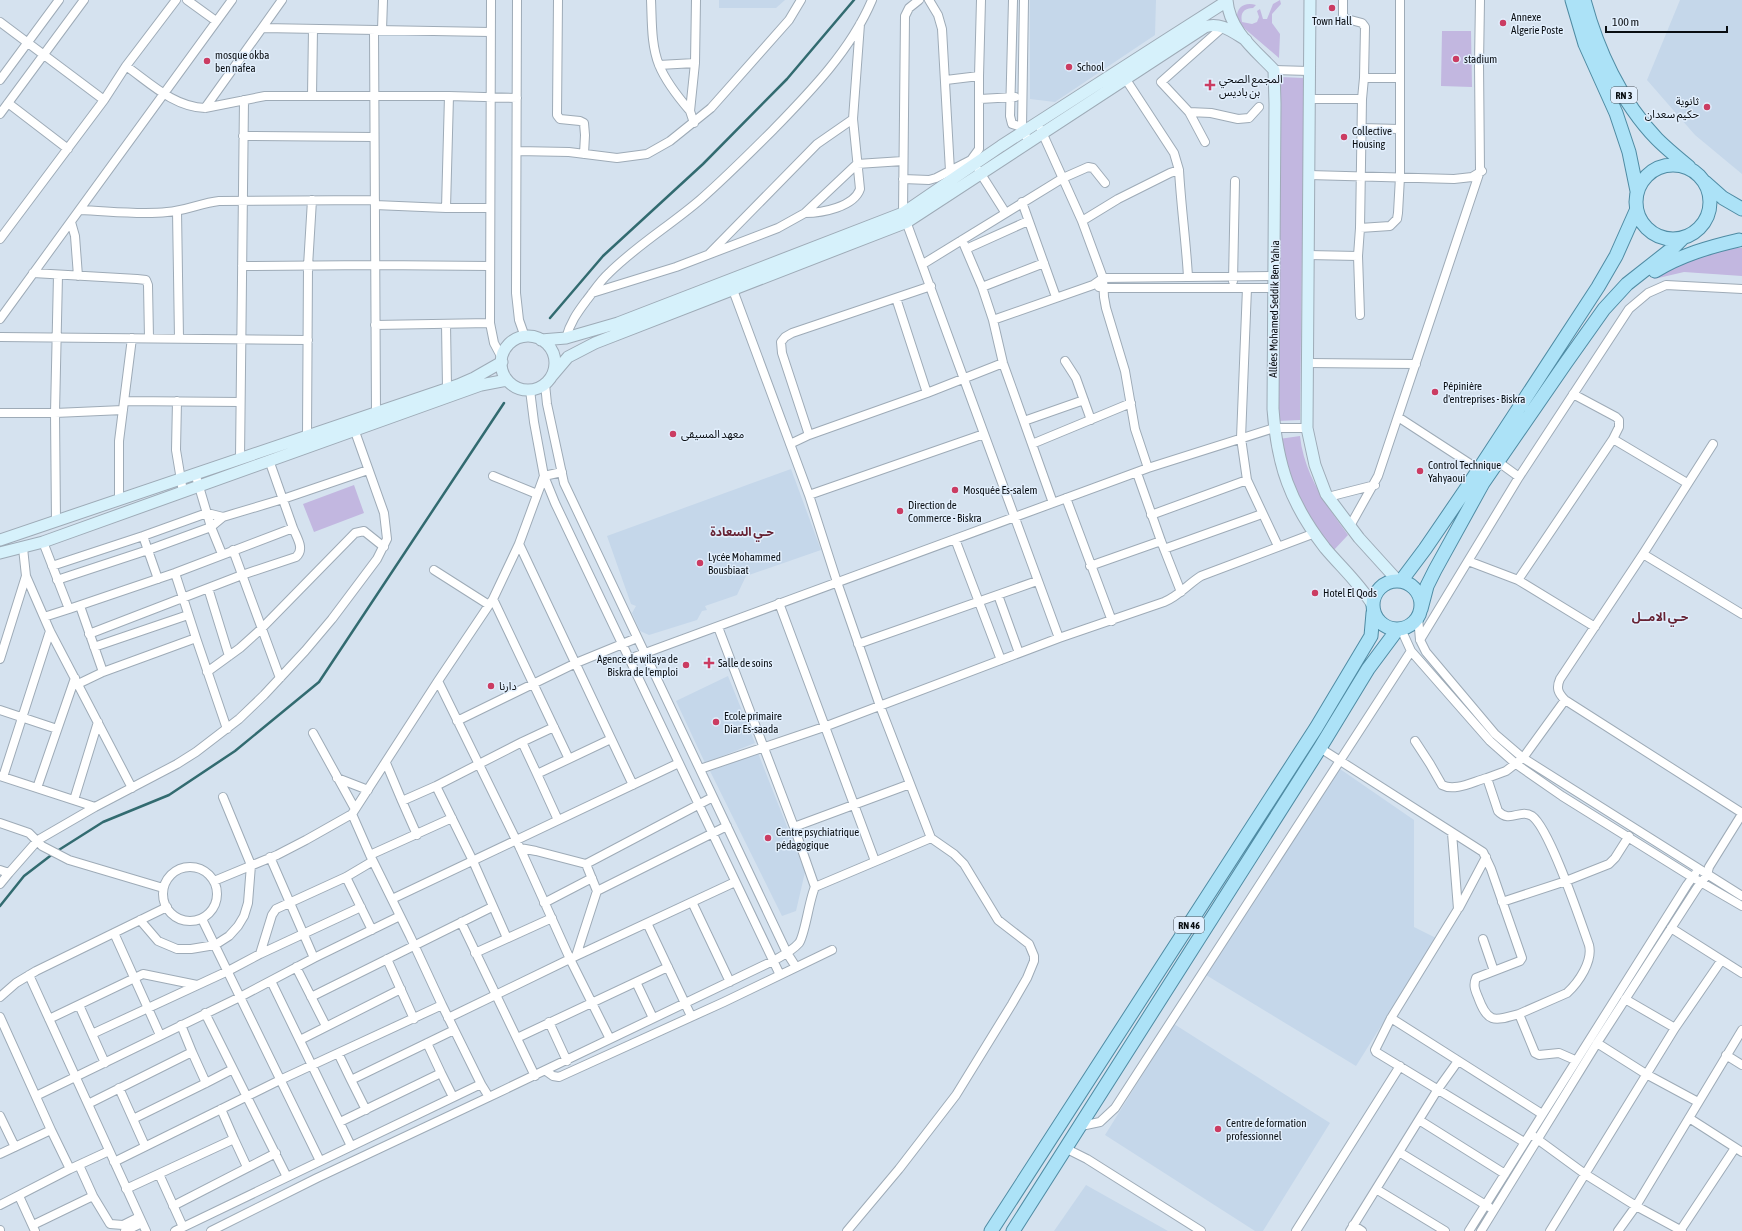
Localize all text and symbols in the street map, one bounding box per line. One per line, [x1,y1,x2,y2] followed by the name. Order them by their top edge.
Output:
[1327,3,1337,13] marker: Town Hall
[1606,8,1727,34] scale bar
[1511,11,1563,36] place label: Annexe Algerie Poste
[1312,15,1352,27] place label: Town Hall
[1612,15,1639,29] text: 100 m
[1498,18,1508,28] marker: Annexe Algerie Poste
[215,49,269,74] place label: mosque okba ben nafea
[1464,53,1497,65] place label: stadium
[1451,54,1461,64] marker: stadium
[202,56,212,66] marker: mosque okba ben nafea
[1077,61,1104,73] place label: School
[1064,62,1074,72] marker: School
[1219,73,1283,99] place label: المجمع الصحي بن باديس
[1204,79,1216,91] marker: المجمع الصحي بن باديس
[1611,87,1637,103] road number: RN 3
[1645,95,1700,123] place label: ثانوية حكيم سعدان
[1702,102,1712,112] marker: ثانوية حكيم سعدان
[1352,125,1392,150] place label: Collective Housing
[1339,132,1349,142] marker: Collective Housing
[1267,240,1281,378] street label: Allées Mohamed Seddik Ben Yahia
[1443,380,1525,405] place label: Pépinière d'entreprises - Biskra
[1430,387,1440,397] marker: Pépinière d'entreprises - Biskra
[681,428,744,441] place label: معهد المسيقى
[668,429,678,439] marker: معهد المسيقى
[1428,459,1501,484] place label: Control Technique Yahyaoui
[1415,466,1425,476] marker: Control Technique Yahyaoui
[963,484,1038,496] place label: Mosquée Es-salem
[950,485,960,495] marker: Mosquée Es-salem
[908,499,982,524] place label: Direction de Commerce - Biskra
[895,506,905,516] marker: Direction de Commerce - Biskra
[710,525,774,542] district label: حـي السعادة
[708,551,781,576] place label: Lycée Mohammed Bousbiaat
[695,558,705,568] marker: Lycée Mohammed Bousbiaat
[1323,587,1377,599] place label: Hotel El Qods
[1310,588,1320,598] marker: Hotel El Qods
[1632,610,1689,627] district label: حـي الامــل
[597,653,678,678] place label: Agence de wilaya de Biskra de l'emploi
[703,657,715,669] marker: Salle de soins
[718,657,773,669] place label: Salle de soins
[681,660,691,670] marker: Agence de wilaya de Biskra de l'emploi
[499,680,517,693] place label: دارنا
[486,681,496,691] marker: دارنا
[724,710,782,735] place label: Ecole primaire Diar Es-saada
[711,717,721,727] marker: Ecole primaire Diar Es-saada
[776,826,859,851] place label: Centre psychiatrique pédagogique
[763,833,773,843] marker: Centre psychiatrique pédagogique
[1174,917,1204,933] road number: RN 46
[1226,1117,1307,1142] place label: Centre de formation professionnel
[1213,1124,1223,1134] marker: Centre de formation professionnel

